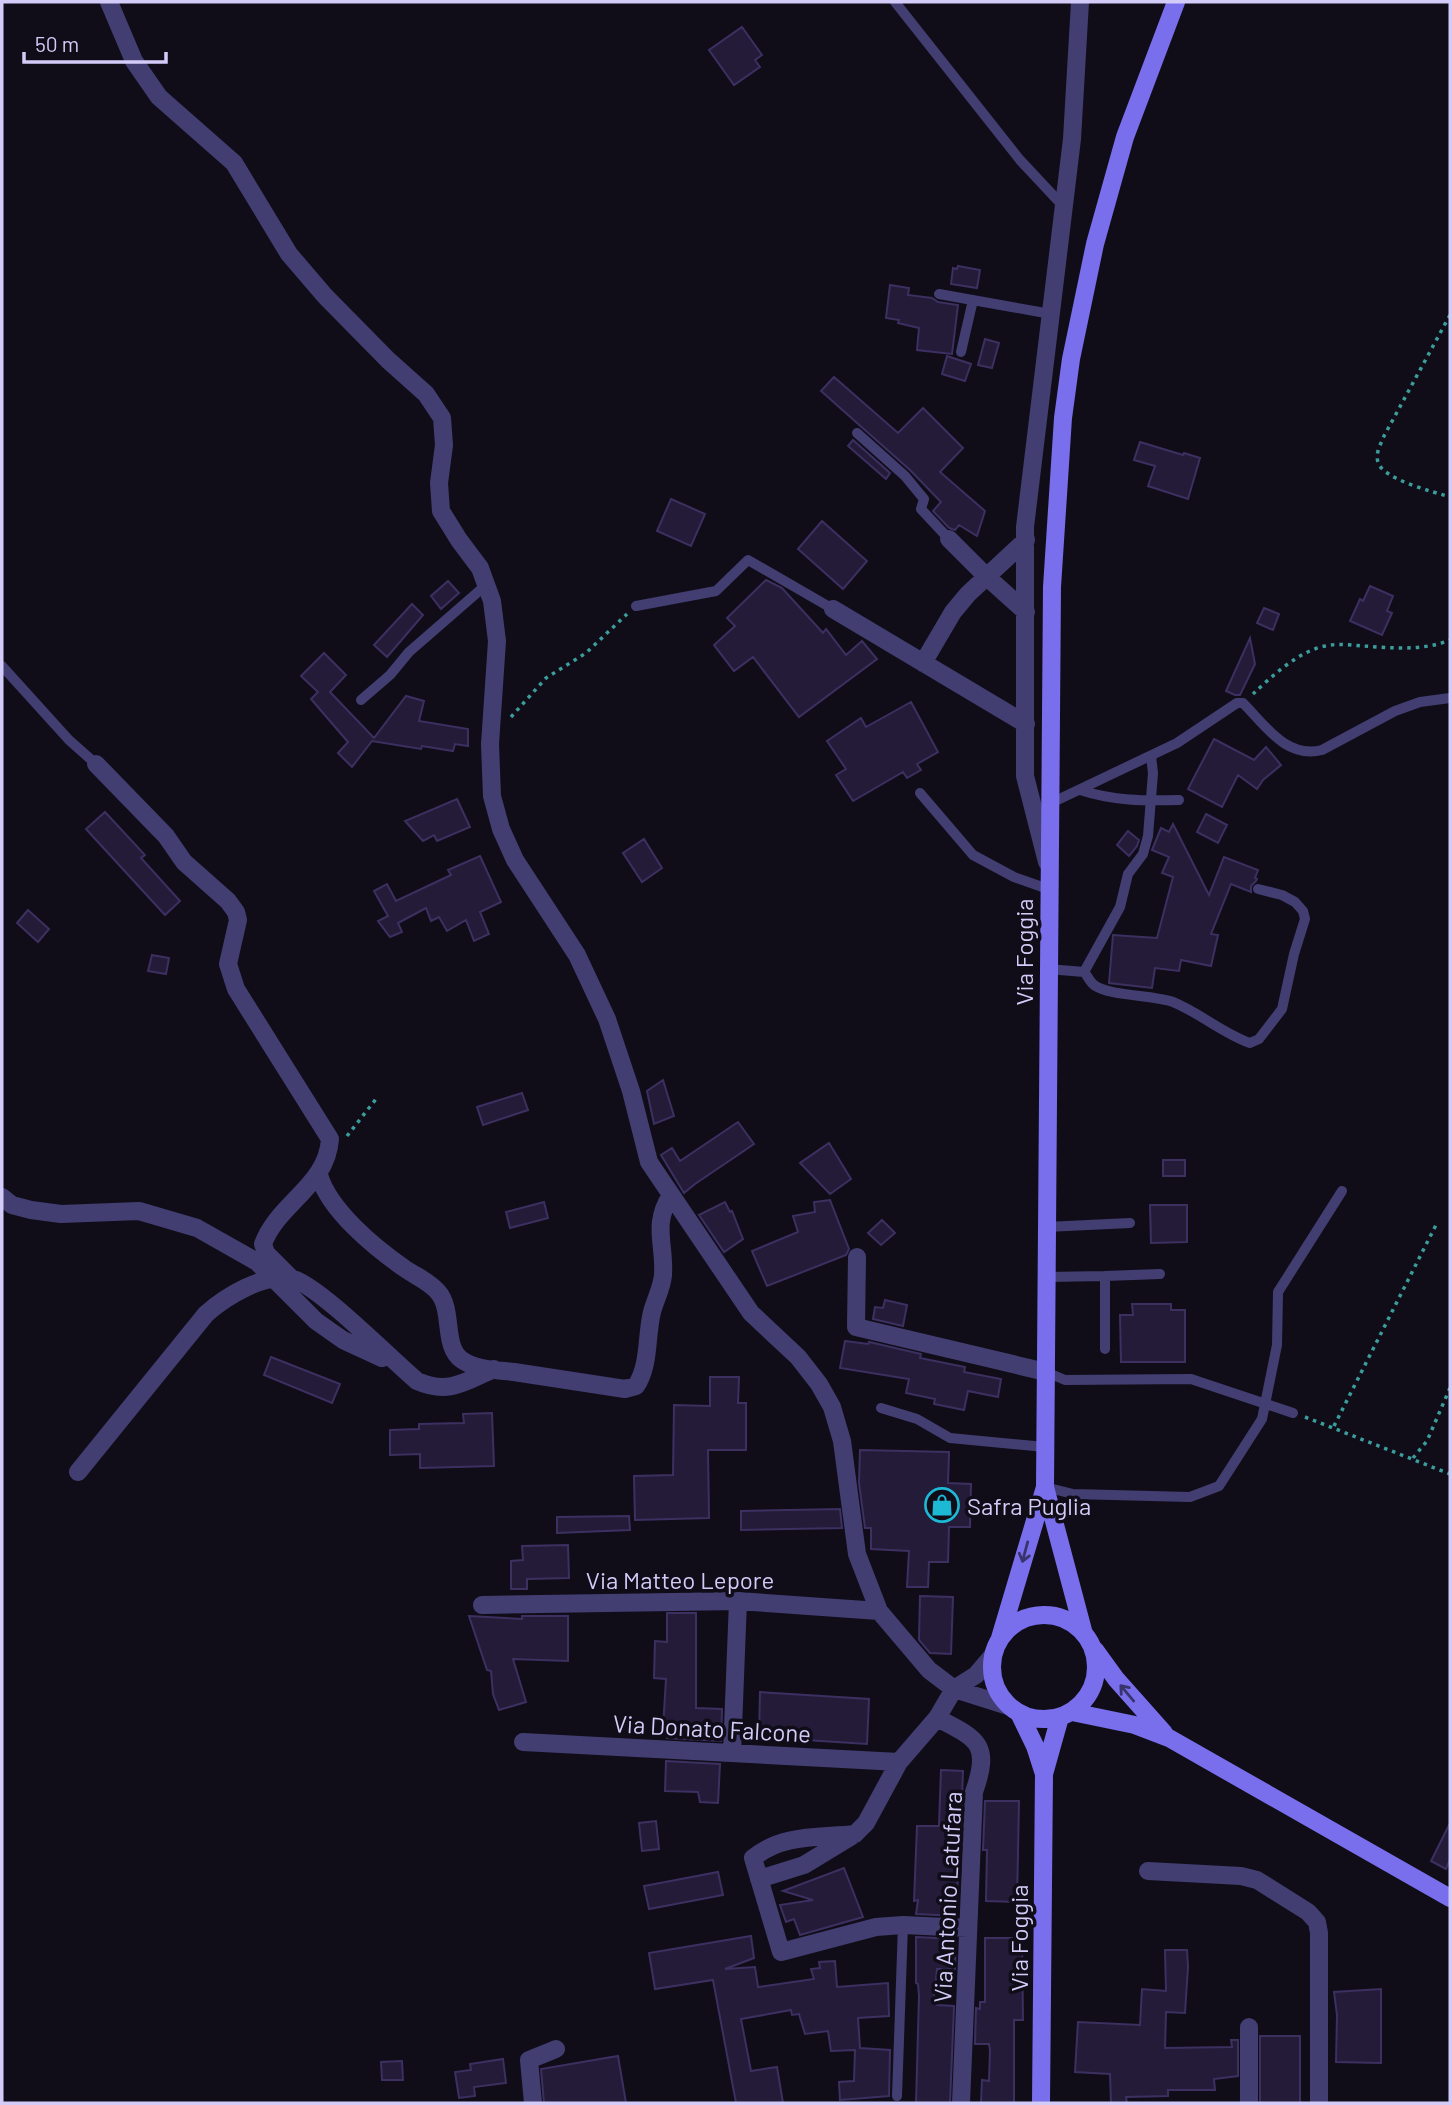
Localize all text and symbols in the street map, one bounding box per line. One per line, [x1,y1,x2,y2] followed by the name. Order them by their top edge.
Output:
[24,21,166,65] scale bar
[35,31,79,56] text: 50 m
[1009,898,1038,1006] street label: Via Foggia
[923,1486,961,1524] shop icon: Safra Puglia
[967,1491,1091,1520] place label: Safra Puglia
[1018,1540,1031,1563] one-way arrow
[586,1565,774,1594] street label: Via Matteo Lepore
[1120,1684,1135,1702] one-way arrow
[612,1708,812,1748] street label: Via Donato Falcone
[927,1790,967,2004] street label: Via Antonio Latufara
[1004,1884,1033,1992] street label: Via Foggia

